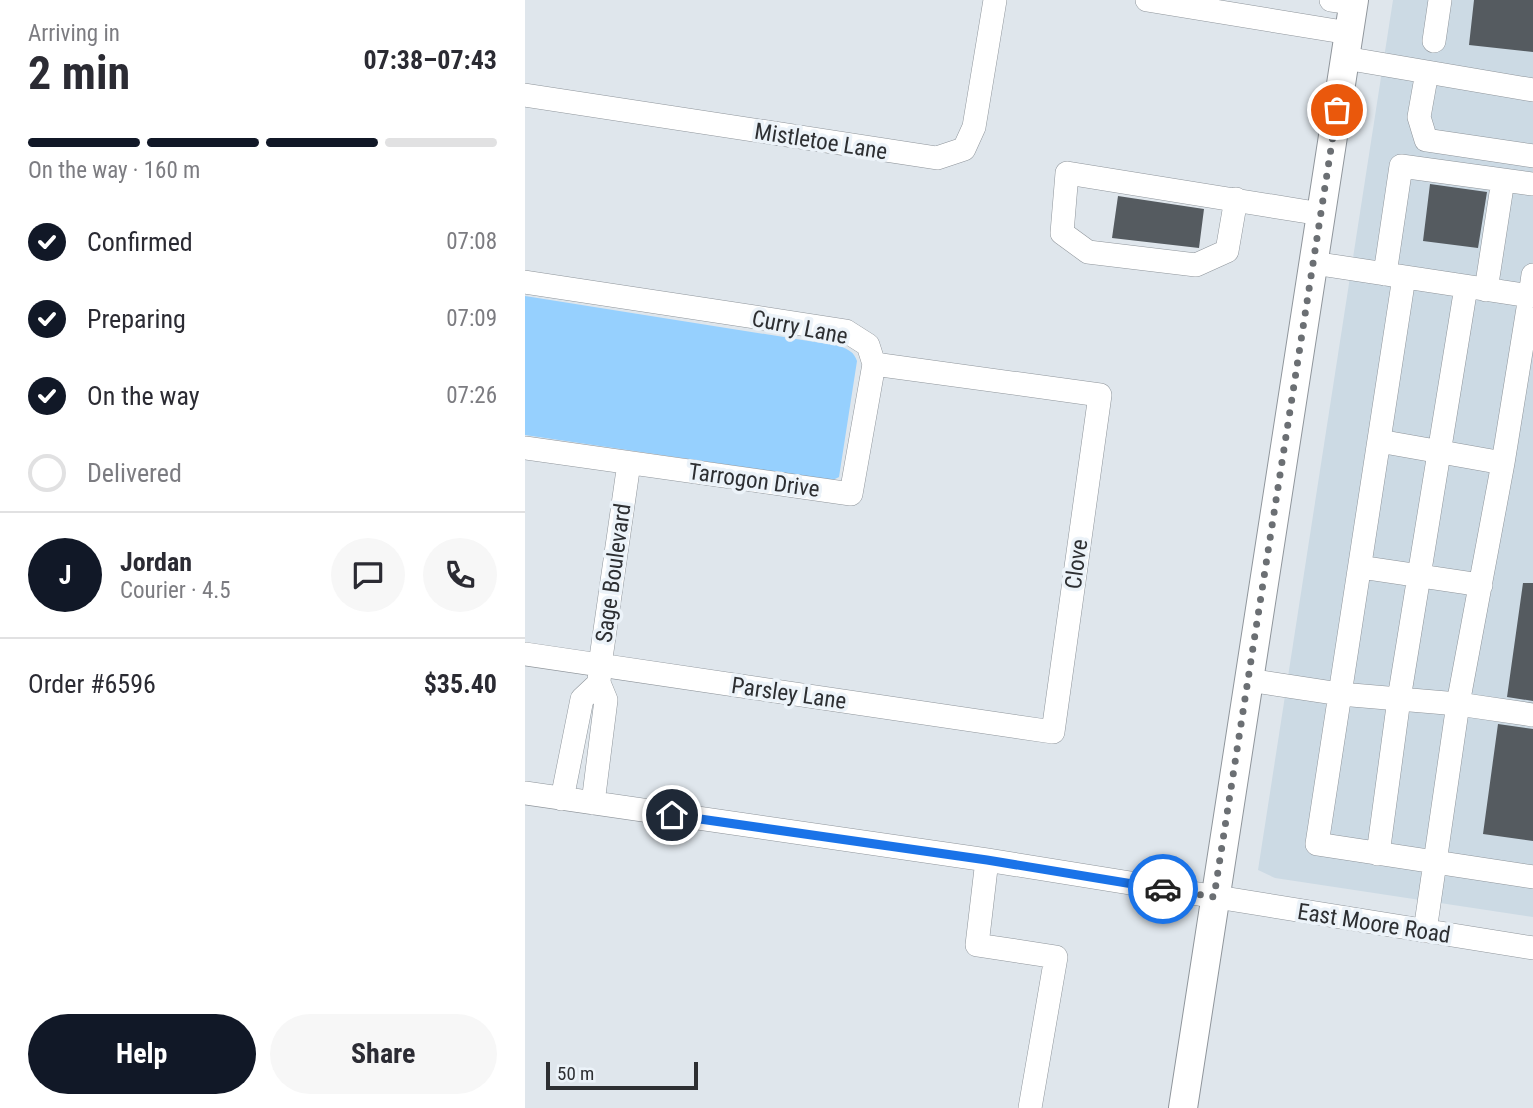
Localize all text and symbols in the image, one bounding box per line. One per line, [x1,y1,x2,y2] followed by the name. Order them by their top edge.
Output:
[28,20,120,47] text: Arriving in
[363,45,497,75] text: 07:38–07:43
[28,46,130,100] text: 2 min
[1307,80,1367,140] pin
[1318,91,1356,129] icon: bag
[753,118,889,165] street label: Mistletoe Lane
[28,157,200,184] text: On the way · 160 m
[28,223,66,261] icon: check
[87,227,193,257] text: Confirmed
[446,228,497,255] text: 07:08
[28,300,66,338] icon: check
[87,304,186,334] text: Preparing
[446,305,497,332] text: 07:09
[750,305,850,350] street label: Curry Lane
[28,377,66,415] icon: check
[87,381,200,411] text: On the way
[446,382,497,409] text: 07:26
[87,458,182,488] text: Delivered
[687,458,821,503] street label: Tarrogon Drive
[590,502,637,644] street label: Sage Boulevard
[1060,537,1093,591] street label: Clove
[331,538,405,612] button: chat
[423,538,497,612] button: phone
[120,547,192,577] text: Jordan
[59,560,71,590] text: J
[120,577,231,604] text: Courier · 4.5
[28,669,156,699] text: Order #6596
[424,669,497,699] text: $35.40
[730,672,848,715] street label: Parsley Lane
[642,785,702,845] pin
[653,796,691,834] icon: home
[1128,854,1198,924] courier
[1144,870,1182,908] icon: car
[1295,898,1452,949] street label: East Moore Road
[28,1014,256,1094] button: Help
[270,1014,497,1094] button: Share
[546,1059,698,1091] scale bar
[557,1062,594,1085] text: 50 m

